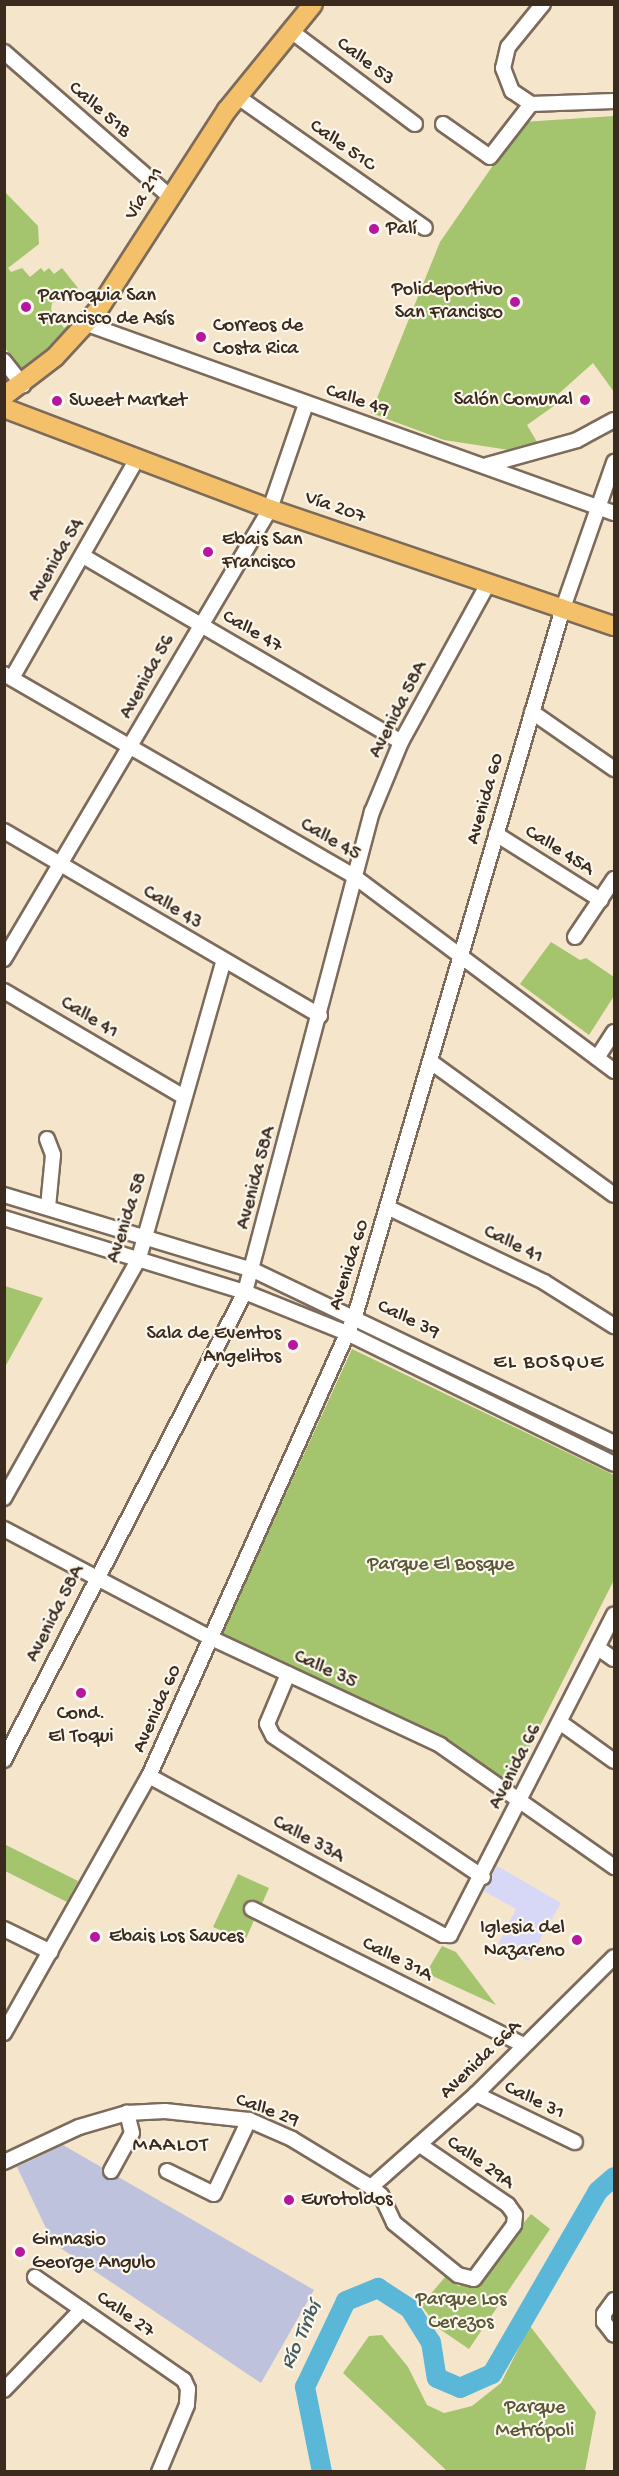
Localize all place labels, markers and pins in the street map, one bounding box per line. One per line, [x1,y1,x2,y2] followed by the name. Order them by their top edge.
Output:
[386,217,417,241] place label: Palí
[367,222,381,236] marker: Palí
[392,278,503,325] place label: Polideportivo San Francisco
[38,284,174,331] place label: Parroquia San Francisco de Asís
[508,295,522,309] marker: Polideportivo San Francisco
[19,300,33,314] marker: Parroquia San Francisco de Asís
[213,314,303,361] place label: Correos de Costa Rica
[194,330,208,344] marker: Correos de Costa Rica
[454,388,573,412] place label: Salón Comunal
[69,389,187,413] place label: Sweet Market
[578,393,592,407] marker: Salón Comunal
[50,394,64,408] marker: Sweet Market
[222,528,302,575] place label: Ebais San Francisco
[199,543,217,561] marker: Ebais San Francisco
[147,1322,281,1369] place label: Sala de Eventos Angelitos
[286,1338,300,1352] marker: Sala de Eventos Angelitos
[74,1686,88,1700] marker: Cond. El Toqui
[48,1702,114,1749] place label: Cond. El Toqui
[480,1916,565,1963] place label: Iglesia del Nazareno
[109,1925,244,1949] place label: Ebais Los Sauces
[86,1928,104,1946] marker: Ebais Los Sauces
[570,1933,584,1947] marker: Iglesia del Nazareno
[301,2188,393,2212] place label: Eurotoldos
[282,2193,296,2207] marker: Eurotoldos
[32,2228,156,2275] place label: Gimnasio George Angulo
[13,2245,27,2259] marker: Gimnasio George Angulo

